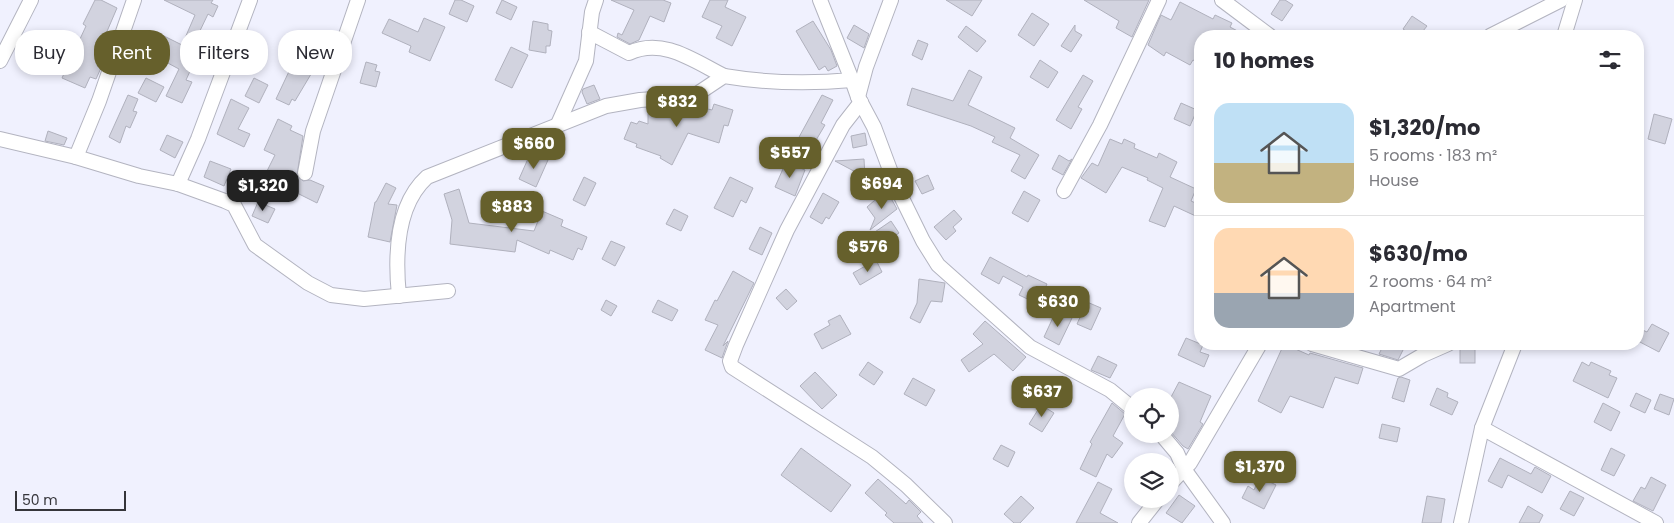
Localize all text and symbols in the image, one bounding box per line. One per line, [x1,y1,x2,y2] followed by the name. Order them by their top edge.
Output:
[15,30,84,75] chip: Buy
[94,30,170,75] chip: Rent
[180,30,268,75] chip: Filters
[278,30,352,75] chip: New
[1214,46,1314,75] text: 10 homes
[1596,46,1624,74] icon: filters
[647,86,707,128] pin: $832
[657,90,697,113] text: $832
[1369,113,1480,142] text: $1,320/mo
[1254,123,1314,183] icon: home
[504,128,564,170] pin: $660
[513,132,555,155] text: $660
[760,136,820,179] pin: $557
[770,141,810,164] text: $557
[1369,144,1497,167] text: 5 rooms · 183 m²
[852,168,912,210] pin: $694
[1369,169,1419,192] text: House
[222,170,304,212] pin: $1,320
[861,172,903,195] text: $694
[238,174,288,197] text: $1,320
[482,190,542,233] pin: $883
[492,195,532,218] text: $883
[838,230,898,273] pin: $576
[848,235,888,258] text: $576
[1369,239,1468,268] text: $630/mo
[1254,248,1314,308] icon: home
[1369,270,1492,293] text: 2 rooms · 64 m²
[1028,286,1088,328] pin: $630
[1038,290,1078,313] text: $630
[1369,295,1456,318] text: Apartment
[1012,376,1072,418] pin: $637
[1023,380,1061,403] text: $637
[1124,388,1179,508] map controls
[1124,388,1179,443] button: locate
[1219,450,1301,493] pin: $1,370
[1124,453,1179,508] button: layers
[1235,455,1285,478] text: $1,370
[15,488,126,511] scale bar
[22,490,58,510] text: 50 m

